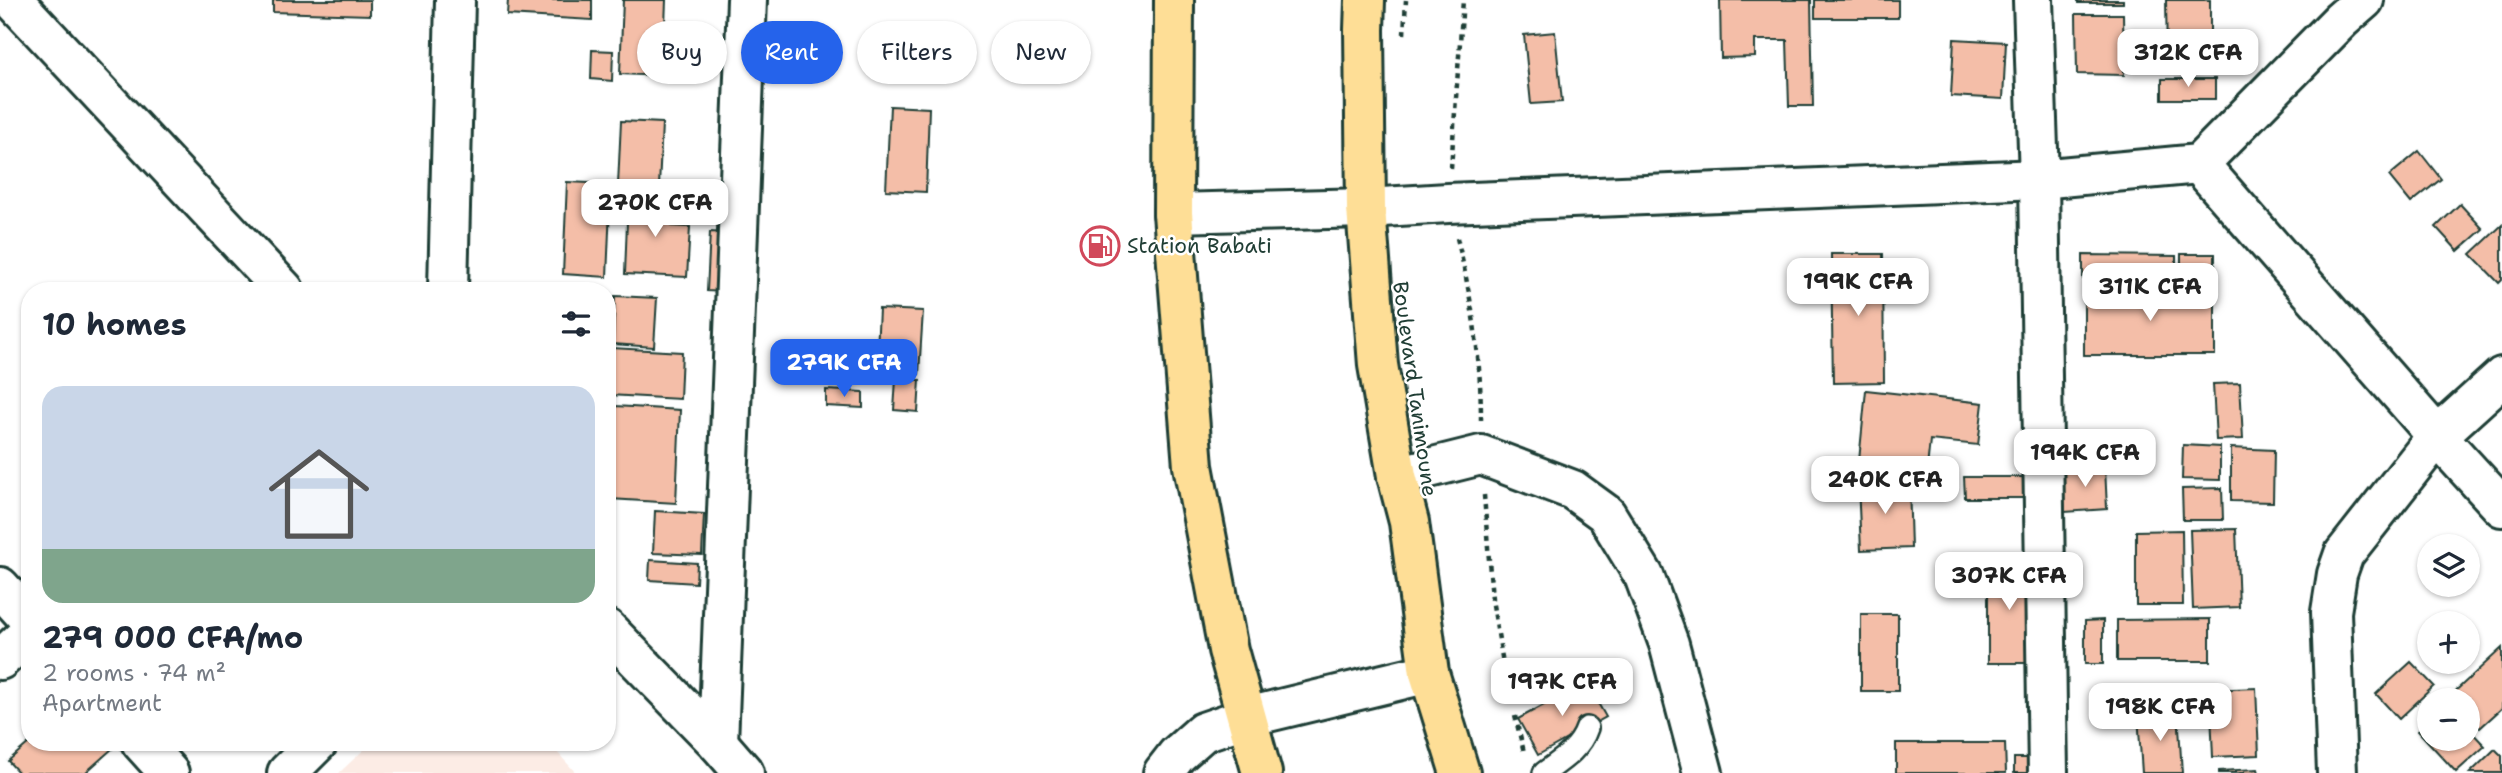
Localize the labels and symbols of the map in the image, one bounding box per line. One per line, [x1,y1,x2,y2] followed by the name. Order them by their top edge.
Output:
[2116,29,2260,89] pin: 312K CFA
[583,180,727,239] pin: 270K CFA
[1079,225,1121,267] fuel station icon: Station Babati
[1127,232,1272,260] place label: Station Babati
[1786,258,1930,318] pin: 199K CFA
[2078,264,2222,323] pin: 311K CFA
[1386,280,1444,498] street label: Boulevard Tanimoune
[772,340,916,399] pin: 279K CFA
[2013,430,2157,489] pin: 194K CFA
[1813,456,1957,516] pin: 240K CFA
[1937,552,2081,612] pin: 307K CFA
[1490,658,1634,718] pin: 197K CFA
[2088,684,2232,743] pin: 198K CFA

